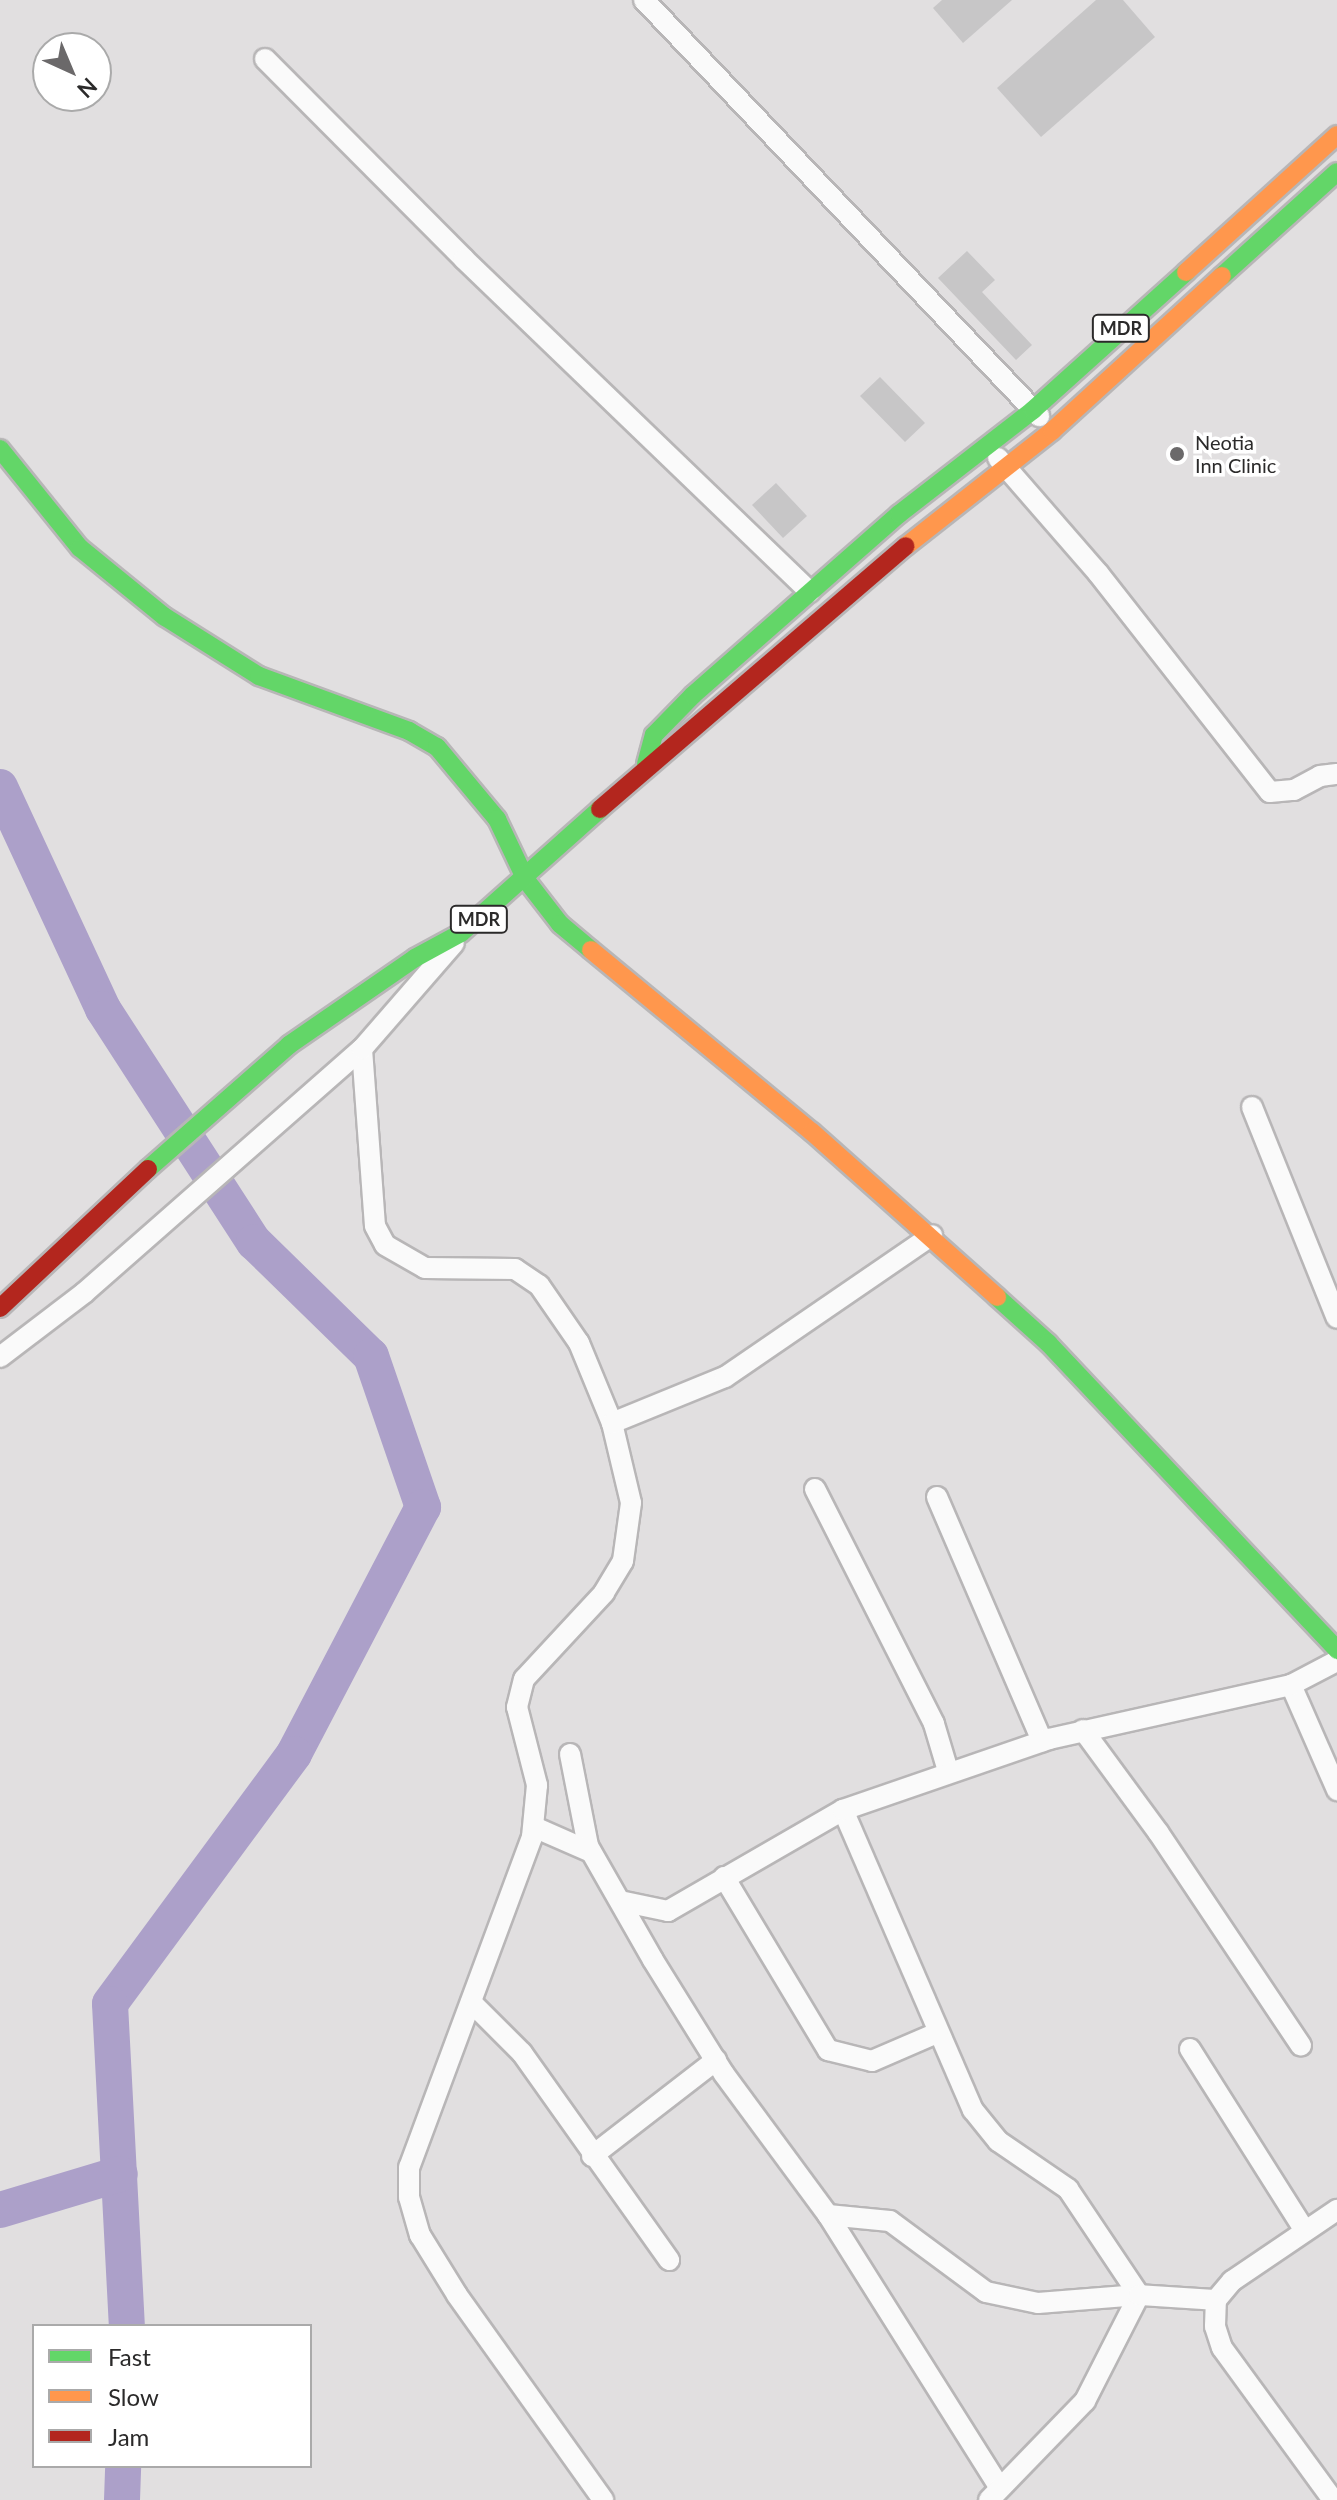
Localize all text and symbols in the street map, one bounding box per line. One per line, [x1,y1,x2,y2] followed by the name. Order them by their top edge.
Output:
[32,32,112,112] north arrow
[72,73,103,104] text: N
[1091,314,1151,342] road number: MDR
[1195,430,1276,477] place label: Neotia Inn Clinic
[1166,443,1188,465] marker: Neotia Inn Clinic
[449,905,509,933] road number: MDR
[32,2324,312,2468] legend
[108,2342,151,2371] text: Fast
[108,2382,159,2411] text: Slow
[108,2422,149,2451] text: Jam

